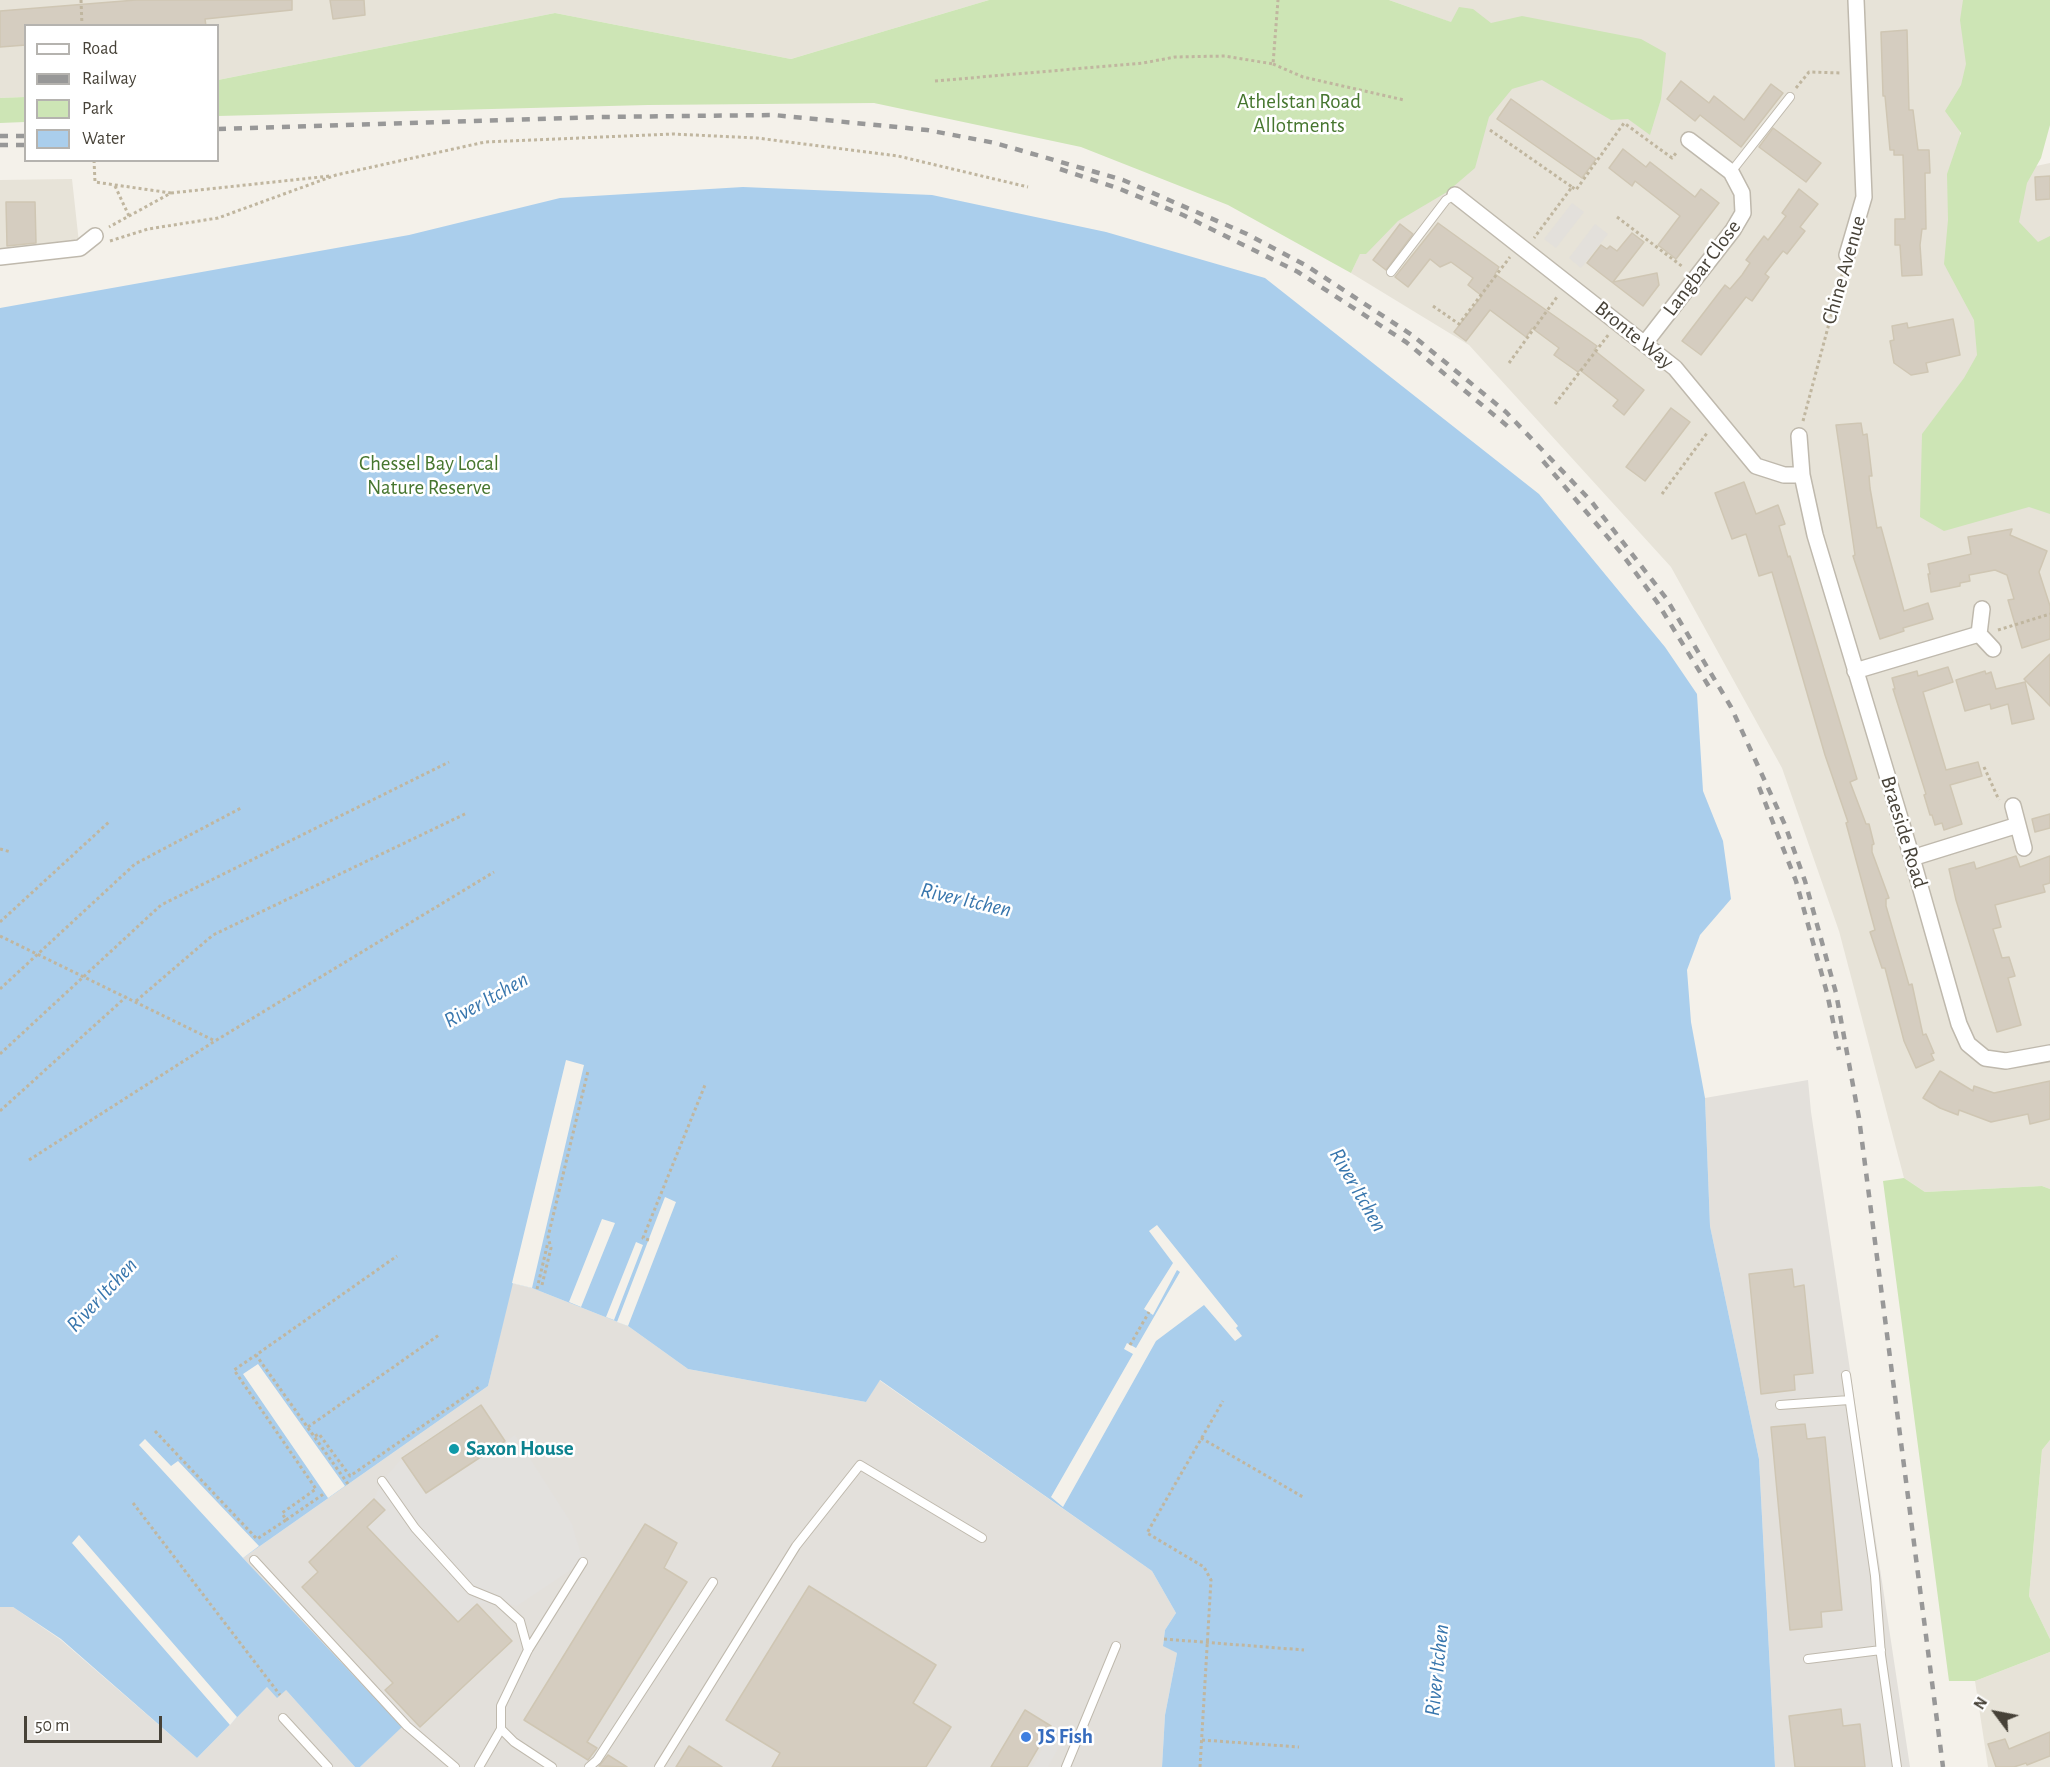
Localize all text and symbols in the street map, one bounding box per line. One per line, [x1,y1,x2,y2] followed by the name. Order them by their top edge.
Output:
[24,24,219,162] legend
[82,40,118,58] text: Road
[82,70,136,88] text: Railway
[1237,89,1361,139] park label: Athelstan Road Allotments
[82,100,113,118] text: Park
[82,130,125,148] text: Water
[1816,213,1872,327] street label: Chine Avenue
[1658,215,1746,321] street label: Langbar Close
[1589,296,1679,374] street label: Bronte Way
[359,451,499,501] park label: Chessel Bay Local Nature Reserve
[1875,773,1933,891] street label: Braeside Road
[918,877,1014,923] water label: River Itchen
[439,966,533,1034] water label: River Itchen
[1323,1143,1393,1237] water label: River Itchen
[61,1252,143,1338] water label: River Itchen
[466,1436,574,1462] place label: Saxon House
[447,1442,461,1456] marker: Saxon House
[1419,1623,1455,1717] water label: River Itchen
[1966,1683,2026,1743] north arrow
[1971,1695,1990,1712] text: N
[27,1704,165,1742] scale bar
[35,1717,69,1735] text: 50 m
[1038,1724,1093,1750] place label: JS Fish
[1019,1730,1033,1744] marker: JS Fish

